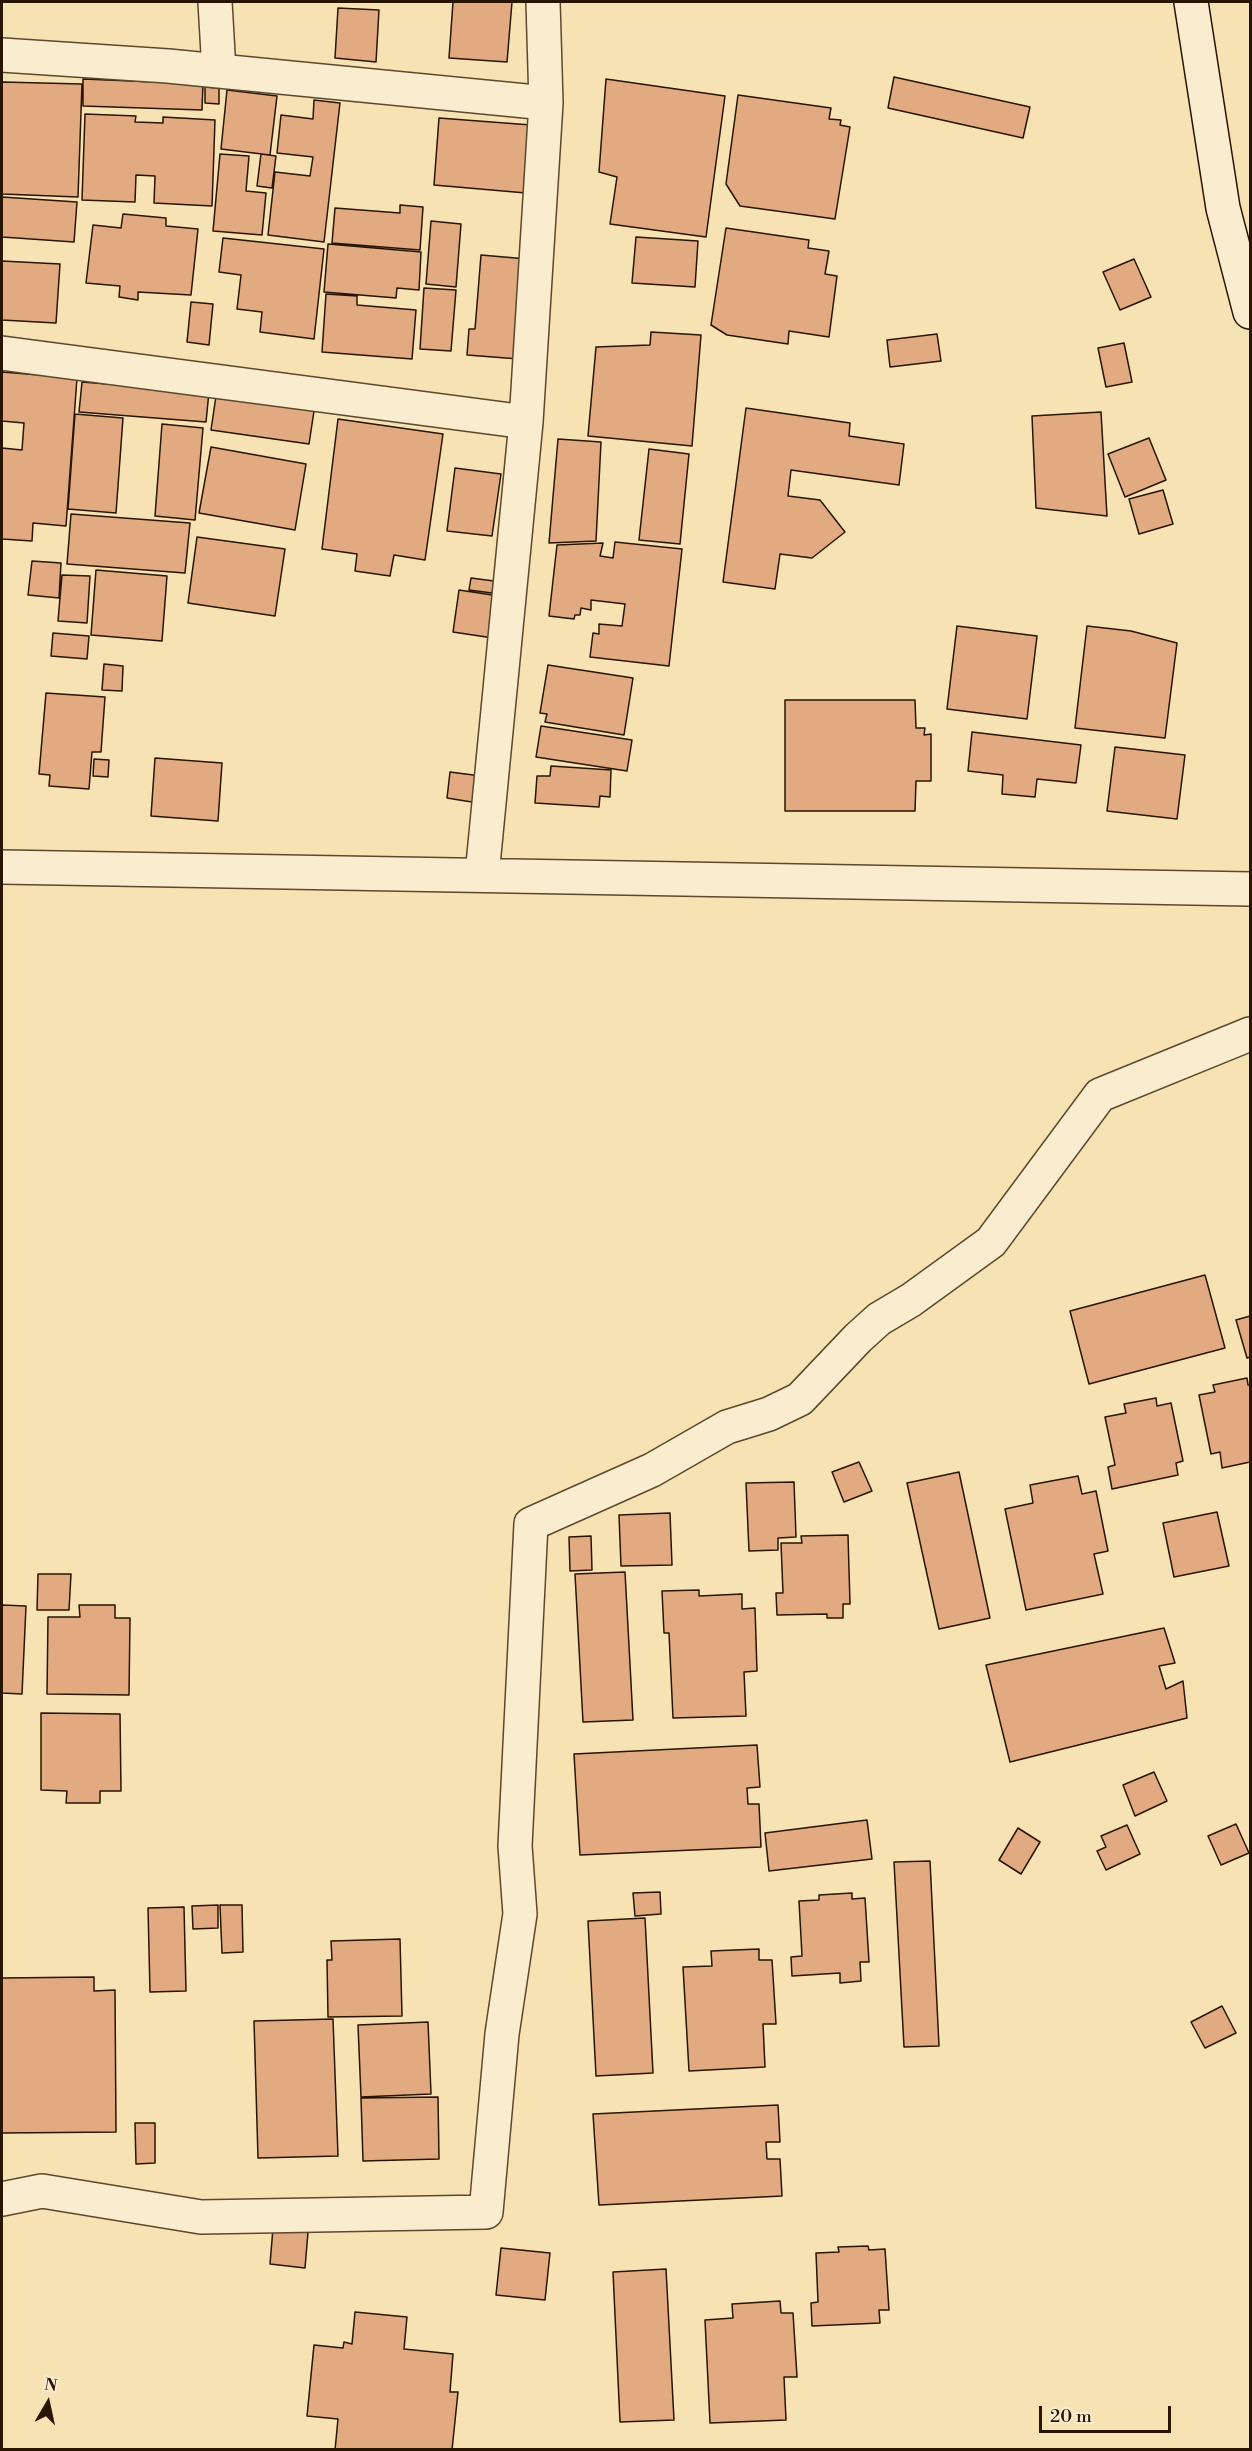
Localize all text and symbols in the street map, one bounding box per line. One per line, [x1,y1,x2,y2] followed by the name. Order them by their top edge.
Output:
[18,2373,78,2433] north arrow
[43,2374,59,2396] text: N
[1042,2394,1174,2432] scale bar
[1050,2405,1092,2428] text: 20 m

